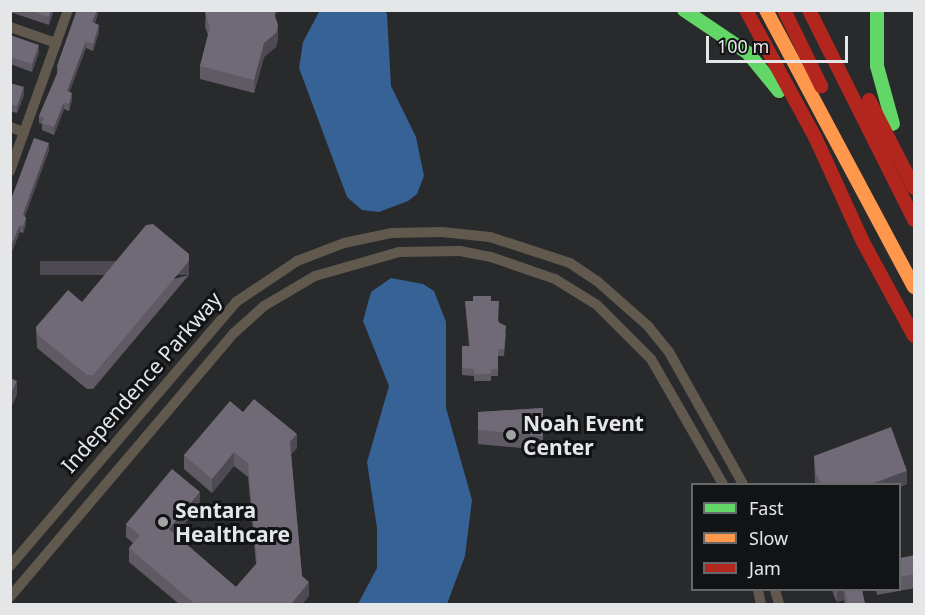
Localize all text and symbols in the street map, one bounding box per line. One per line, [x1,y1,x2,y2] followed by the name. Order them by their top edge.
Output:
[709,24,852,62] scale bar
[717,34,769,58] text: 100 m
[56,287,226,477] street label: Independence Parkway
[523,410,644,460] place label: Noah Event Center
[504,428,518,442] marker: Noah Event Center
[691,483,901,591] legend
[749,496,784,520] text: Fast
[175,497,290,547] place label: Sentara Healthcare
[156,515,170,529] marker: Sentara Healthcare
[749,526,788,550] text: Slow
[749,556,781,580] text: Jam

